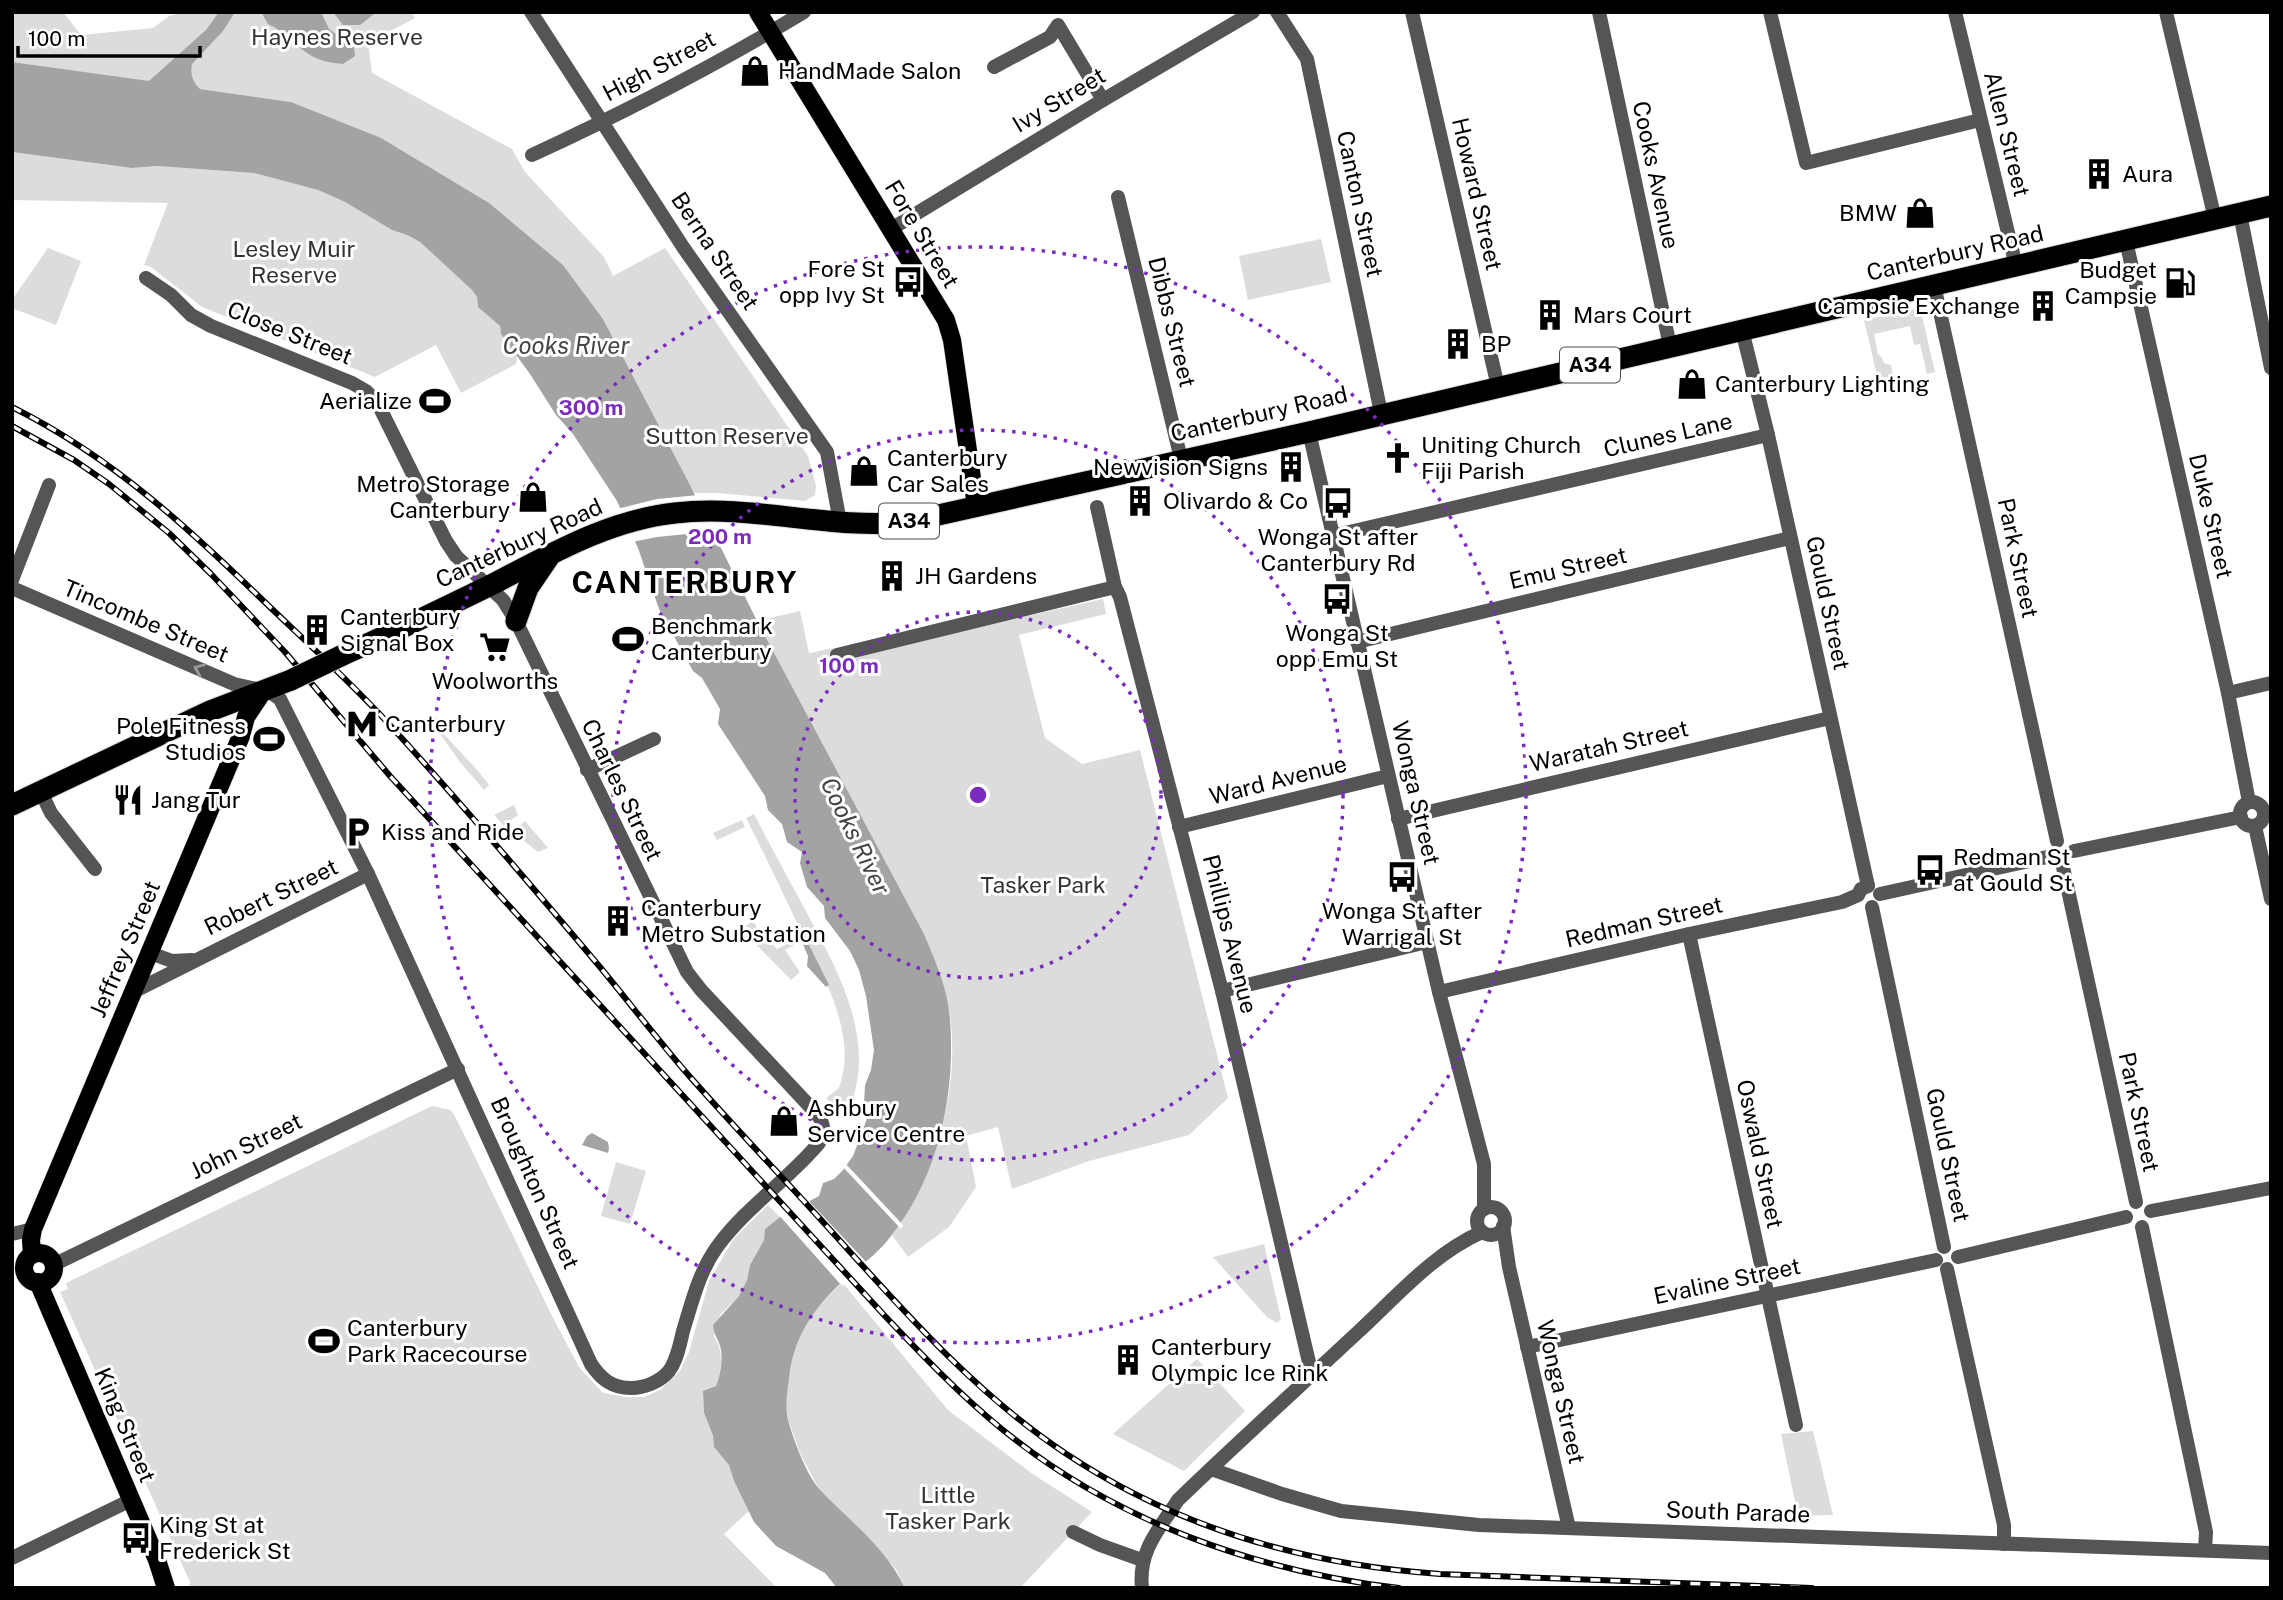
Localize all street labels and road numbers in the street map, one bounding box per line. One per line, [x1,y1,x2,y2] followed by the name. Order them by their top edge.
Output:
[598,25,720,106] street label: High Street
[1007,61,1110,138] street label: Ivy Street
[1979,68,2036,199] street label: Allen Street
[1628,98,1685,251] street label: Cooks Avenue
[1447,115,1508,273] street label: Howard Street
[1332,128,1389,280] street label: Canton Street
[880,175,965,292] street label: Fore Street
[666,187,765,315] street label: Berna Street
[1864,219,2046,286] street label: Canterbury Road
[1143,254,1202,390] street label: Dibbs Street
[224,295,357,370] street label: Close Street
[1560,348,1620,382] road number: A34
[1168,380,1350,447] street label: Canterbury Road
[1601,407,1735,462] street label: Clunes Lane
[2184,451,2239,581] street label: Duke Street
[431,492,606,593] street label: Canterbury Road
[1993,496,2044,620] street label: Park Street
[879,504,939,538] road number: A34
[1801,533,1856,672] street label: Gould Street
[1506,541,1629,594] street label: Emu Street
[59,573,233,668] street label: Tincombe Street
[576,714,668,865] street label: Charles Street
[1527,714,1691,777] street label: Waratah Street
[1387,718,1446,867] street label: Wonga Street
[1206,749,1349,810] street label: Ward Avenue
[1198,852,1263,1016] street label: Phillips Avenue
[200,853,342,941] street label: Robert Street
[84,876,165,1021] street label: Jeffrey Street
[1563,890,1725,953] street label: Redman Street
[2114,1050,2165,1174] street label: Park Street
[1732,1077,1789,1231] street label: Oswald Street
[1921,1085,1976,1224] street label: Gould Street
[485,1093,585,1273] street label: Broughton Street
[185,1107,306,1184] street label: John Street
[1651,1252,1803,1309] street label: Evaline Street
[1532,1317,1591,1466] street label: Wonga Street
[89,1363,162,1486] street label: King Street
[1665,1495,1811,1528] street label: South Parade

